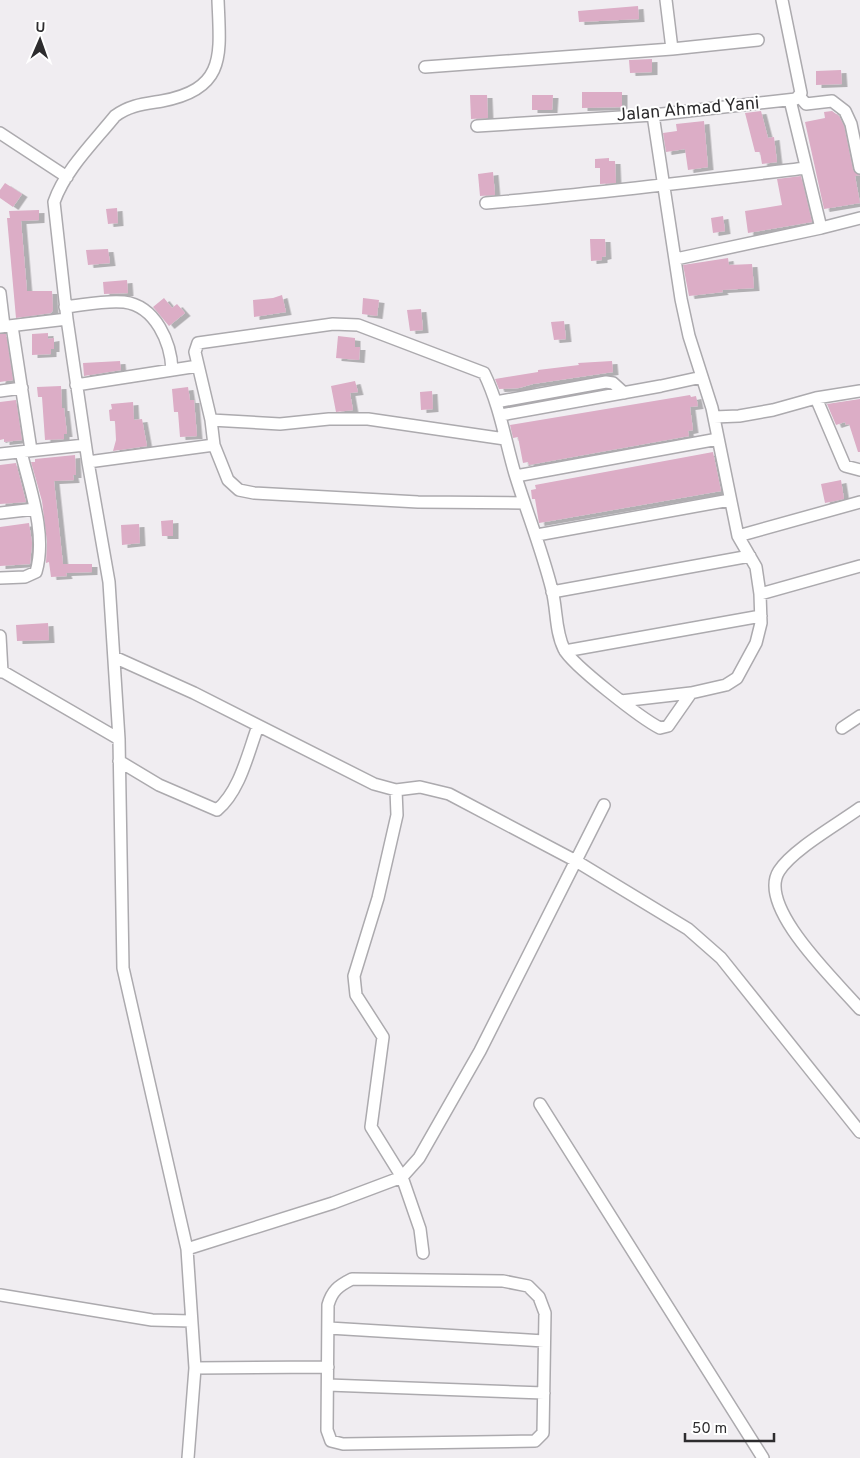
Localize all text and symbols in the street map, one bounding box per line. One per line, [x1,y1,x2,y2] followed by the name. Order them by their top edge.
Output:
[15,15,65,65] north arrow
[35,20,46,37] text: U
[616,92,760,128] street label: Jalan Ahmad Yani
[685,1410,774,1442] scale bar
[692,1420,727,1439] text: 50 m

